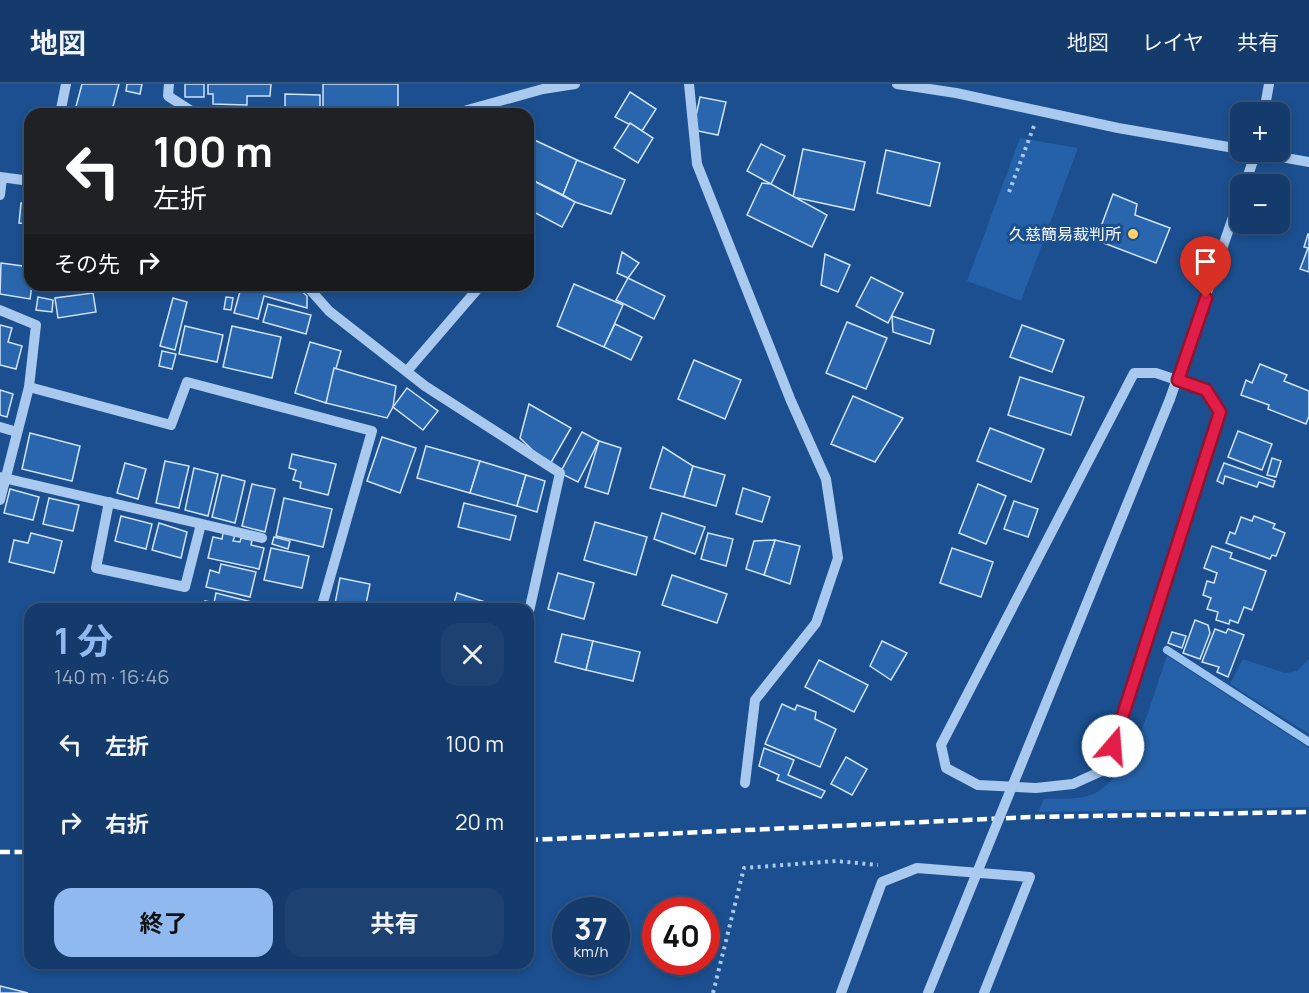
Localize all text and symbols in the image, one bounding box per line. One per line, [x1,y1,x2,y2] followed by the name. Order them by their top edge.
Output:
[30,23,86,61] text: 地図
[1067,28,1109,56] text: 地図
[1142,28,1204,56] text: レイヤ
[1237,28,1279,56] text: 共有
[1230,102,1290,234] map controls
[1230,102,1290,162] button: +
[153,122,273,180] text: 100 m
[54,132,132,210] icon: left
[1230,174,1290,234] button: −
[153,179,207,216] text: 左折
[1009,223,1121,245] place label: 久慈簡易裁判所
[1126,227,1140,241] marker: 久慈簡易裁判所
[1180,236,1231,298] pin
[1189,245,1222,278] icon: arrive
[132,246,165,279] icon: right
[54,249,120,279] text: その先
[54,616,113,665] text: 1 分
[441,623,504,686] button: close
[54,663,170,690] text: 140 m · 16:46
[1081,714,1145,778] position arrow
[54,728,87,761] icon: left
[446,729,504,759] text: 100 m
[105,731,149,761] text: 左折
[54,806,87,839] icon: right
[455,807,504,837] text: 20 m
[105,809,149,839] text: 右折
[54,888,273,957] button: 終了
[285,888,504,957] button: 共有
[642,897,720,975] speed limit sign: 40
[574,908,608,949] text: 37
[574,941,608,962] text: km/h

